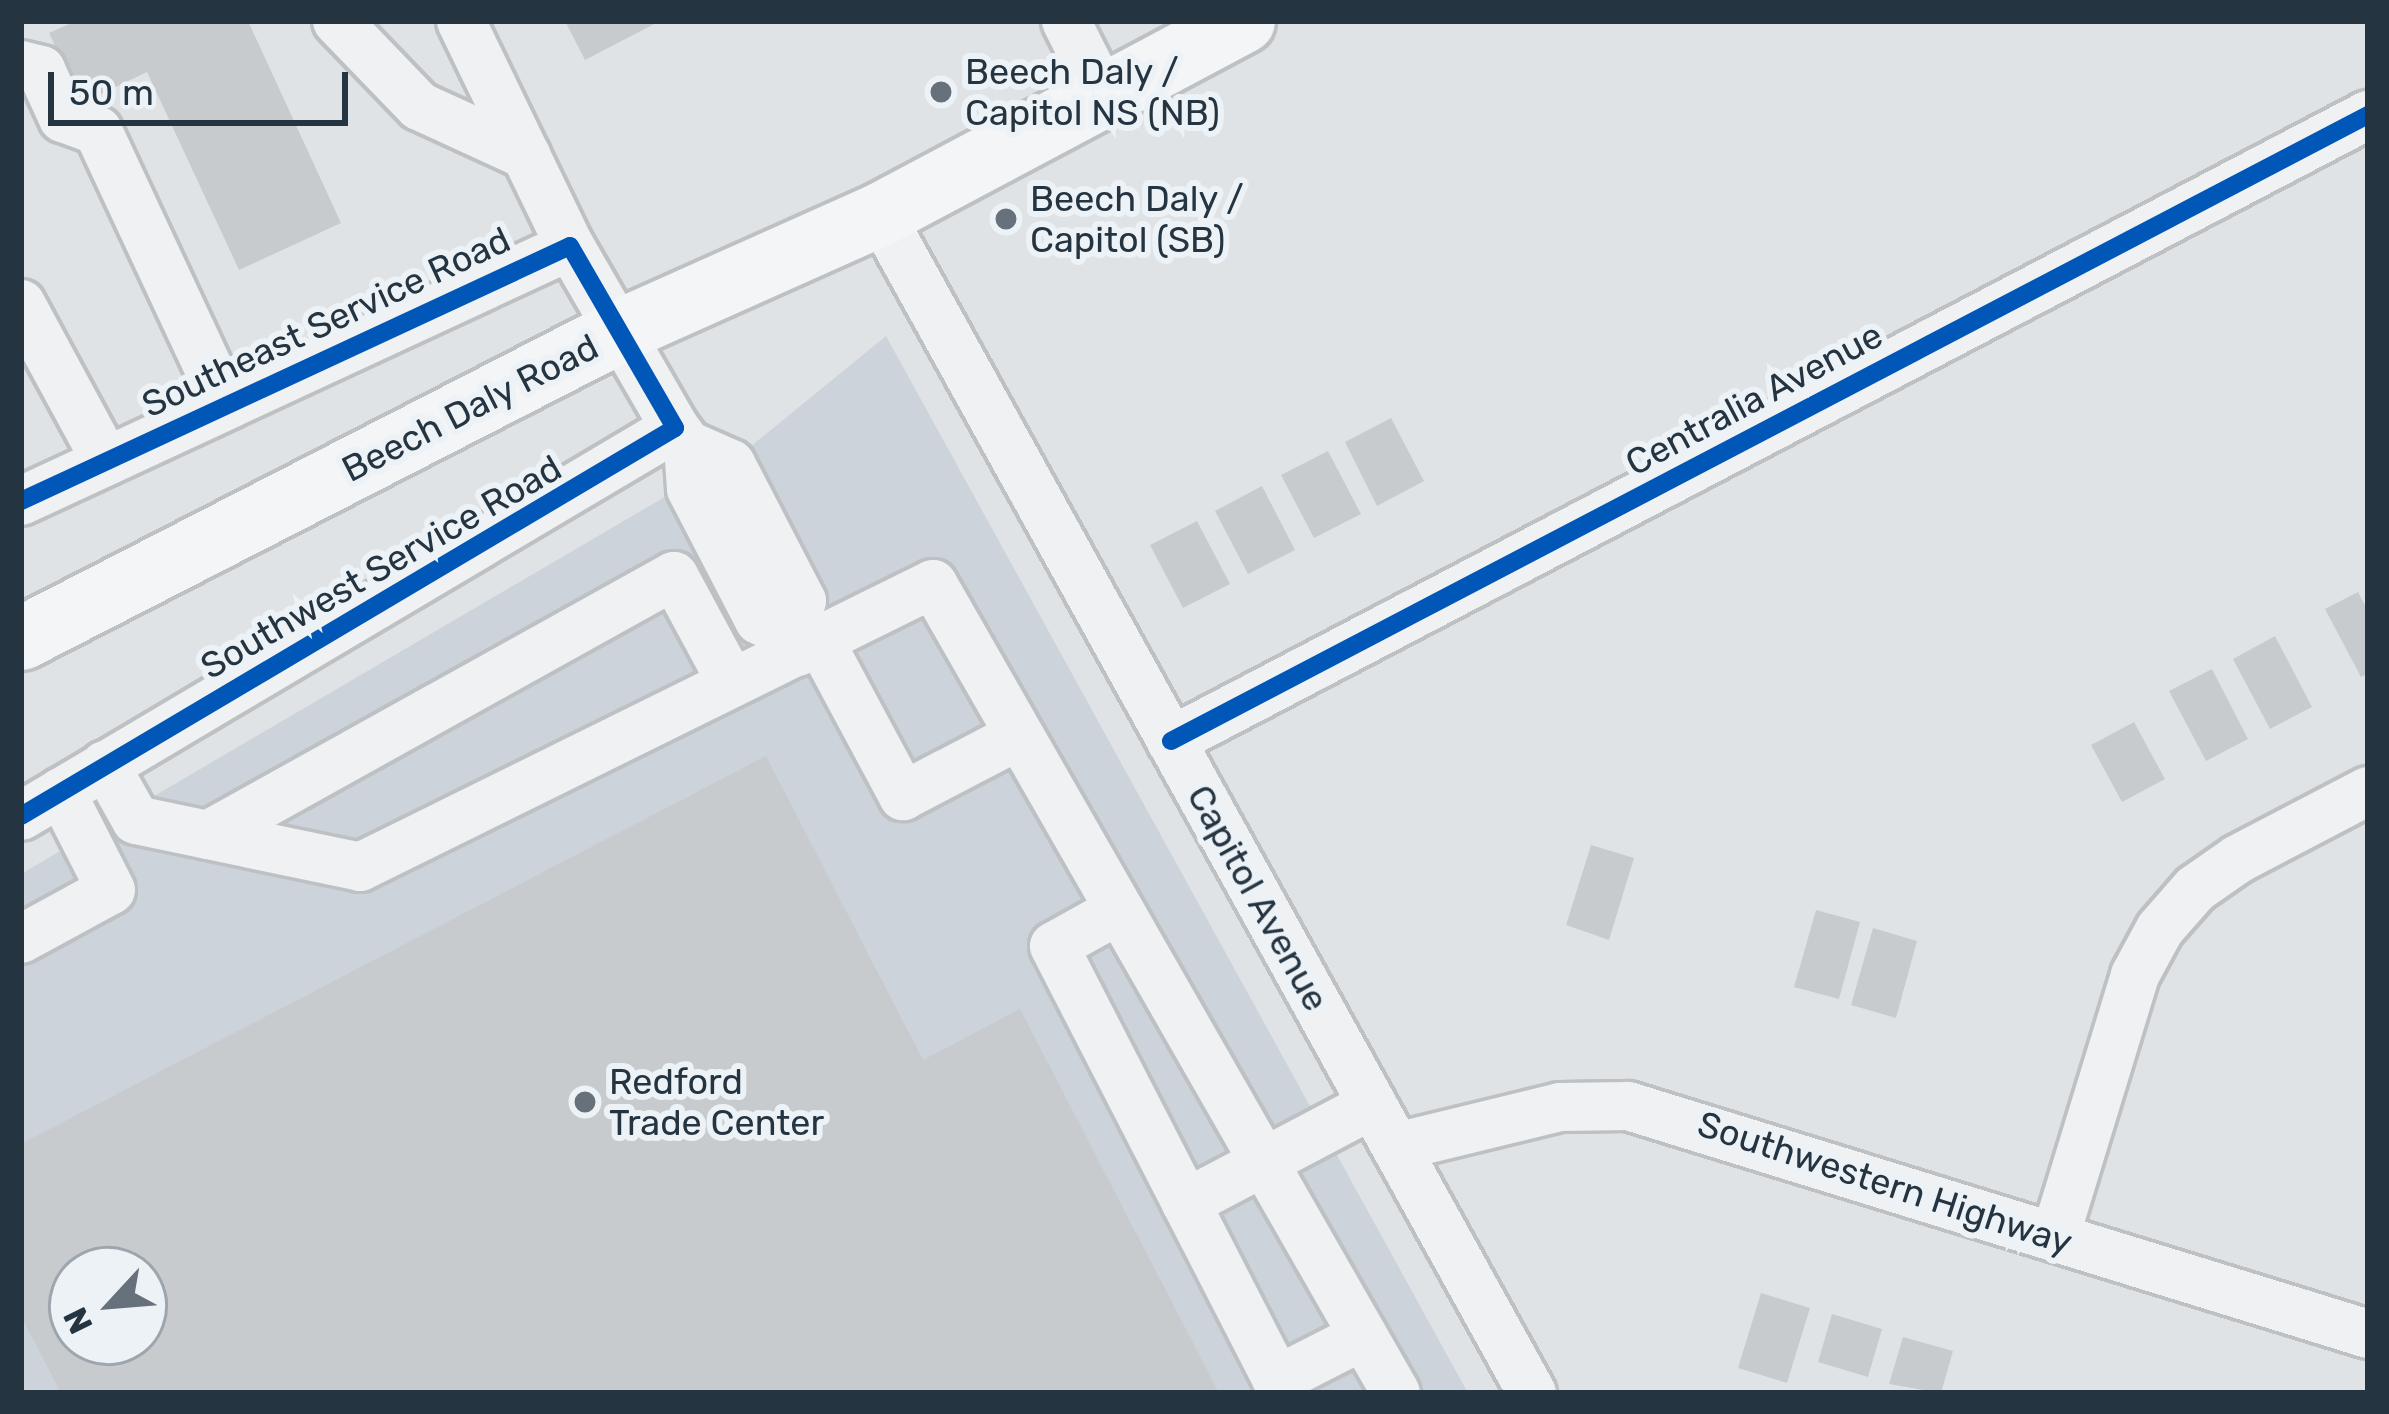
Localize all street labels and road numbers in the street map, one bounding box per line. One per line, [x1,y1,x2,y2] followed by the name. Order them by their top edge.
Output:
[135,218,517,426] street label: Southeast Service Road
[1618,313,1890,485] street label: Centralia Avenue
[334,325,606,491] street label: Beech Daly Road
[193,446,569,688] street label: Southwest Service Road
[1178,777,1338,1019] street label: Capitol Avenue
[1692,1102,2078,1264] street label: Southwestern Highway

